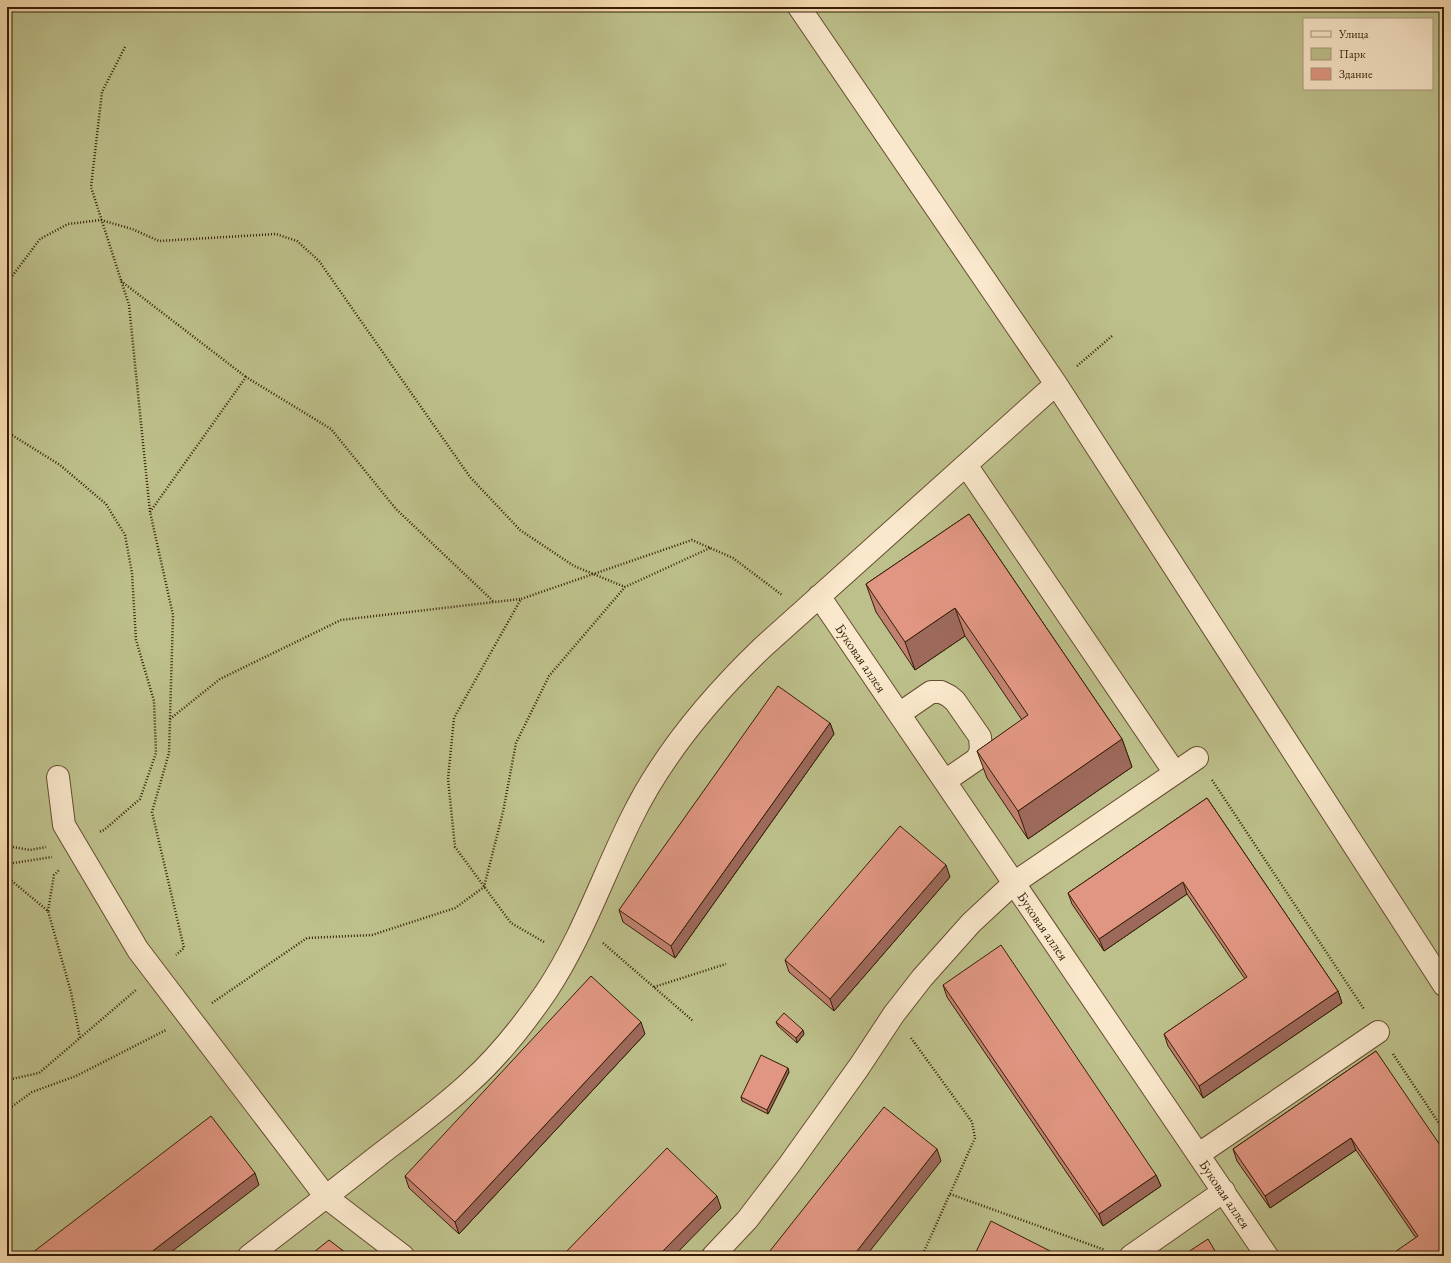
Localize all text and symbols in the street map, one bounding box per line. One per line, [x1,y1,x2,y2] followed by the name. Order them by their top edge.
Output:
[1303,18,1433,90] legend
[1338,26,1369,42] text: Улица
[1339,46,1366,62] text: Парк
[1339,66,1373,82] text: Здание
[831,620,891,696] street label: Буковая аллея
[1013,888,1073,964] street label: Буковая аллея
[1195,1156,1255,1232] street label: Буковая аллея

